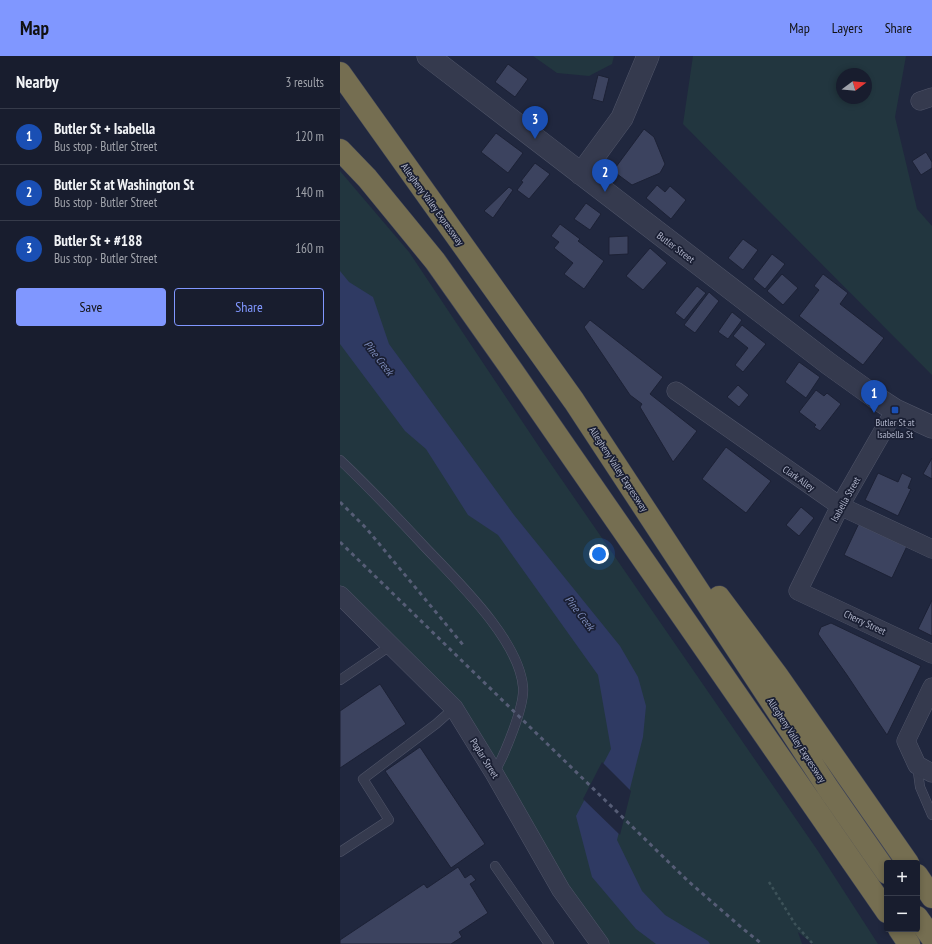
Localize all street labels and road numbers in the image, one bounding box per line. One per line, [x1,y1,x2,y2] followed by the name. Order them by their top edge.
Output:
[398,161,467,248] street label: Allegheny Valley Expressway
[654,229,697,266] street label: Butler Street
[586,424,651,514] street label: Allegheny Valley Expressway
[780,463,817,494] street label: Clark Alley
[828,474,863,524] street label: Isabella Street
[842,607,888,638] street label: Cherry Street
[764,695,829,785] street label: Allegheny Valley Expressway
[467,736,502,781] street label: Poplar Street

